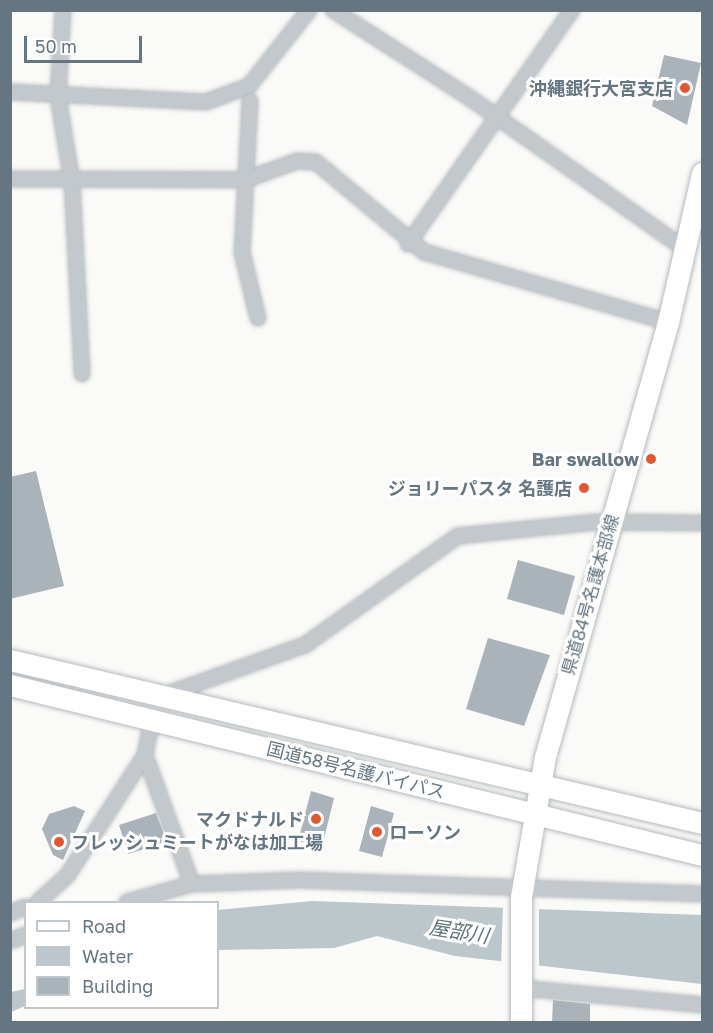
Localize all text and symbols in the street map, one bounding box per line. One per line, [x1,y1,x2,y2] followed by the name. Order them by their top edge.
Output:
[27,24,146,62] scale bar
[35,35,77,57] text: 50 m
[529,77,673,99] place label: 沖縄銀行大宮支店
[678,81,692,95] marker: 沖縄銀行大宮支店
[532,448,639,470] place label: Bar swallow
[644,452,658,466] marker: Bar swallow
[388,477,572,499] place label: ジョリーパスタ 名護店
[577,481,591,495] marker: ジョリーパスタ 名護店
[557,512,623,678] street label: 県道84号名護本部線
[264,737,448,803] street label: 国道58号名護バイパス
[196,808,304,830] place label: マクドナルド
[309,812,323,826] marker: マクドナルド
[389,821,461,843] place label: ローソン
[370,825,384,839] marker: ローソン
[71,831,323,853] place label: フレッシュミートがなは加工場
[52,835,66,849] marker: フレッシュミートがなは加工場
[24,901,219,1009] legend
[427,914,491,948] water label: 屋部川
[82,915,126,937] text: Road
[82,945,133,967] text: Water
[82,975,153,997] text: Building

